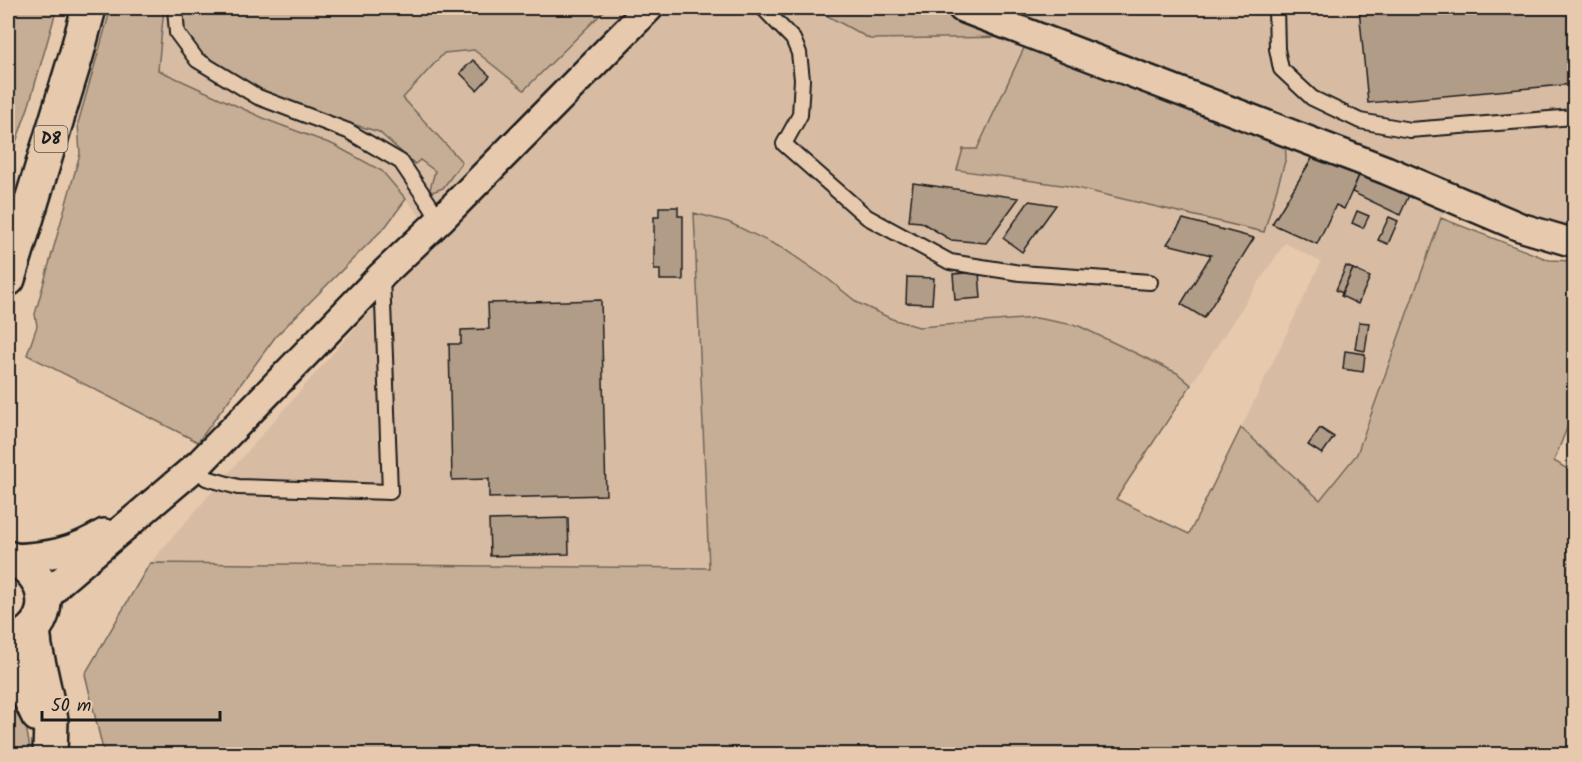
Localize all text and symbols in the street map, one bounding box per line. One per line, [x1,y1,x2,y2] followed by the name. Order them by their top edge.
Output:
[34,126,68,152] road number: D8
[42,684,220,722] scale bar
[51,692,91,721] text: 50 m

